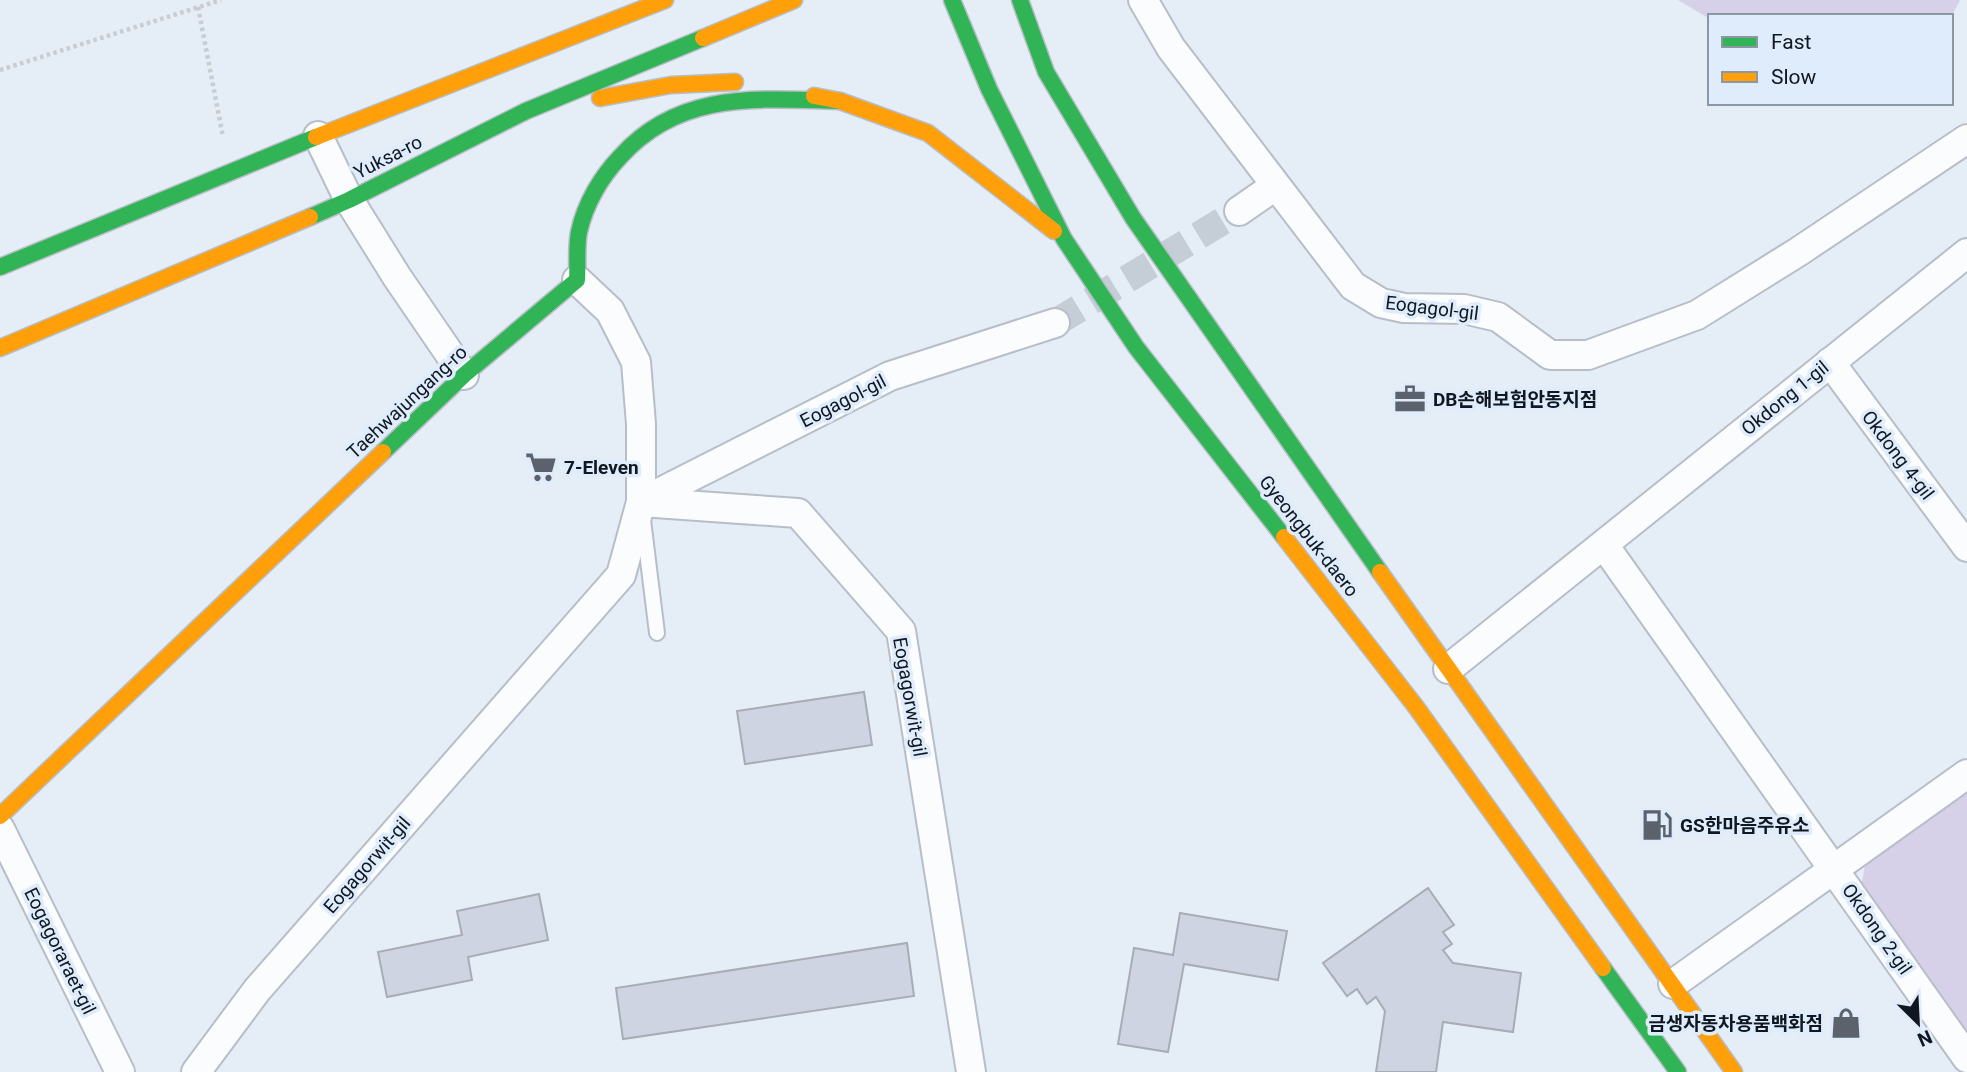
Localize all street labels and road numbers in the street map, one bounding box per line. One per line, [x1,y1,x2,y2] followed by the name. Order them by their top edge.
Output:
[350,130,426,184] street label: Yuksa-ro
[1384,291,1480,325] street label: Eogagol-gil
[342,340,472,464] street label: Taehwajungang-ro
[1737,356,1833,440] street label: Okdong 1-gil
[796,369,890,433] street label: Eogagol-gil
[1857,406,1939,504] street label: Okdong 4-gil
[1254,471,1364,601] street label: Gyeongbuk-daero
[888,635,932,759] street label: Eogagorwit-gil
[319,812,415,918] street label: Eogagorwit-gil
[1837,879,1917,979] street label: Okdong 2-gil
[19,884,101,1018] street label: Eogagoraraet-gil

